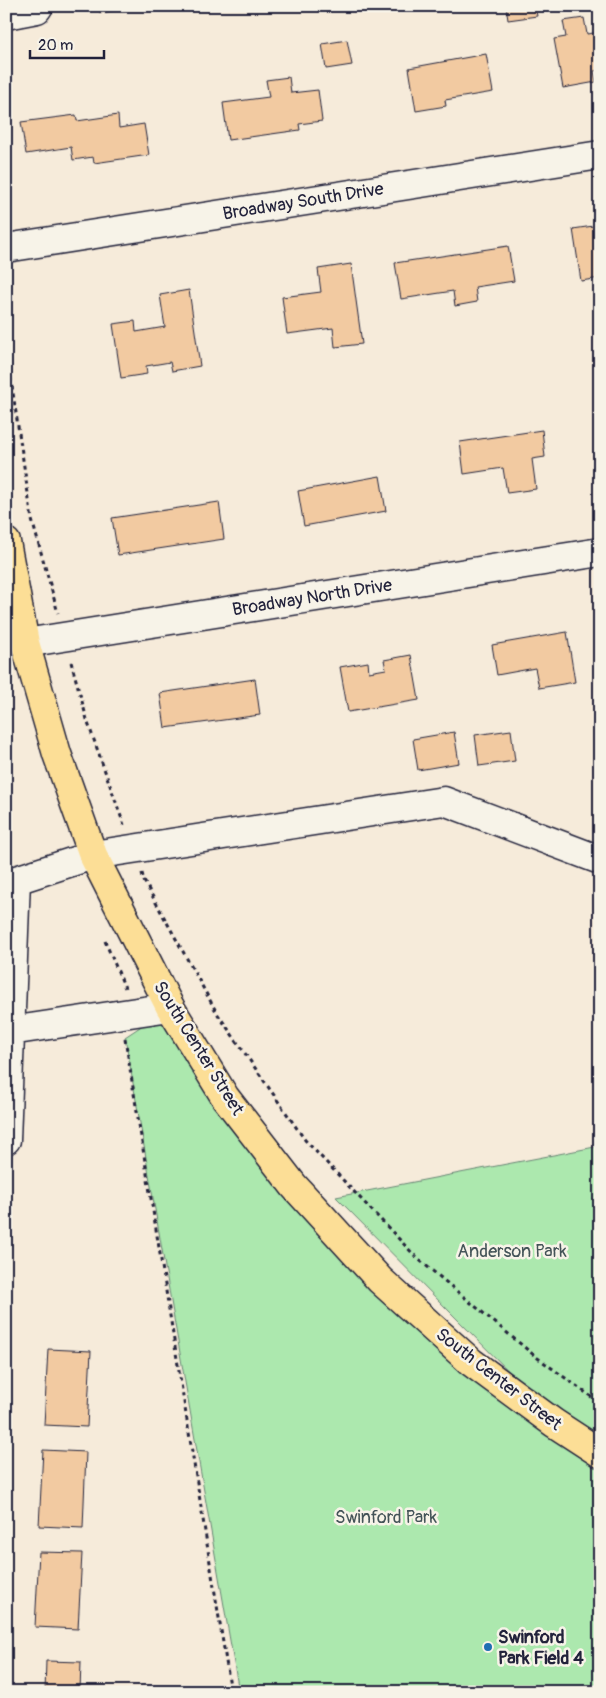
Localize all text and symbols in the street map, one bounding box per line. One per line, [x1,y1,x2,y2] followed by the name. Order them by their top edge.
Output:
[30,28,104,60] scale bar
[38,36,73,55] text: 20 m
[221,177,385,226] street label: Broadway South Drive
[231,573,394,621] street label: Broadway North Drive
[148,977,249,1120] street label: South Center Street
[457,1240,567,1263] park label: Anderson Park
[431,1323,567,1436] street label: South Center Street
[335,1506,438,1529] park label: Swinford Park
[498,1626,584,1670] place label: Swinford Park Field 4
[482,1641,494,1653] marker: Swinford Park Field 4

